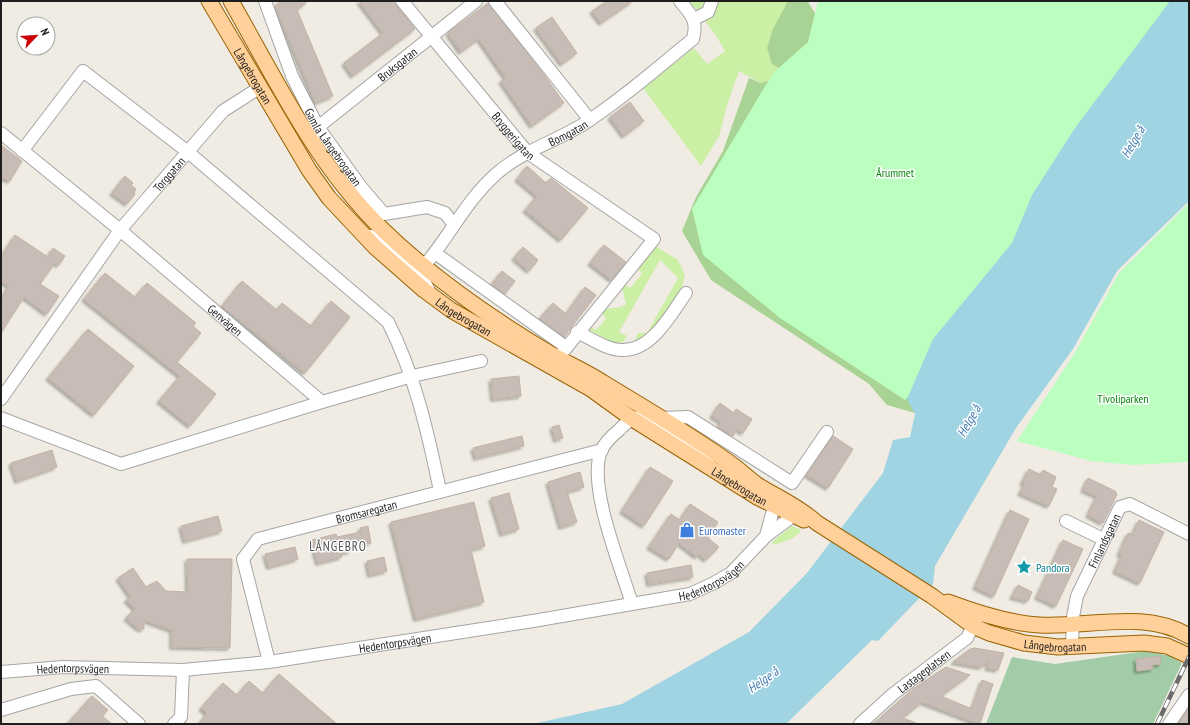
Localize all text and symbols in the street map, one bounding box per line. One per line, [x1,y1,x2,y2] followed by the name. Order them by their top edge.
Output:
[16,16,56,56] north arrow
[37,26,53,37] text: N
[374,44,420,84] street label: Bruksgatan
[231,45,276,107] street label: Långebrogatan
[302,105,365,189] street label: Gamla Långebrogatan
[489,109,538,163] street label: Bryggerigatan
[546,116,590,149] street label: Bomgatan
[1117,122,1149,161] water label: Helge å
[149,153,188,194] street label: Torggatan
[876,165,915,180] park label: Årummet
[433,294,494,339] street label: Långebrogatan
[205,301,246,339] street label: Genvägen
[1097,391,1149,406] park label: Tivoliparken
[953,401,985,440] water label: Helge å
[709,463,770,508] street label: Långebrogatan
[334,496,398,526] street label: Bromsaregatan
[1084,511,1123,570] street label: Finlandsgatan
[678,521,696,539] shop icon: Euromaster
[699,523,747,538] place label: Euromaster
[309,538,367,555] district label: LÅNGEBRO
[677,557,747,603] street label: Hedentorpsvägen
[1015,558,1033,576] place icon: Pandora
[1036,560,1070,575] place label: Pandora
[358,629,432,655] street label: Hedentorpsvägen
[1023,636,1087,655] street label: Långebrogatan
[894,646,953,696] street label: Lastageplatsen
[36,660,109,677] street label: Hedentorpsvägen
[744,663,783,697] water label: Helge å

